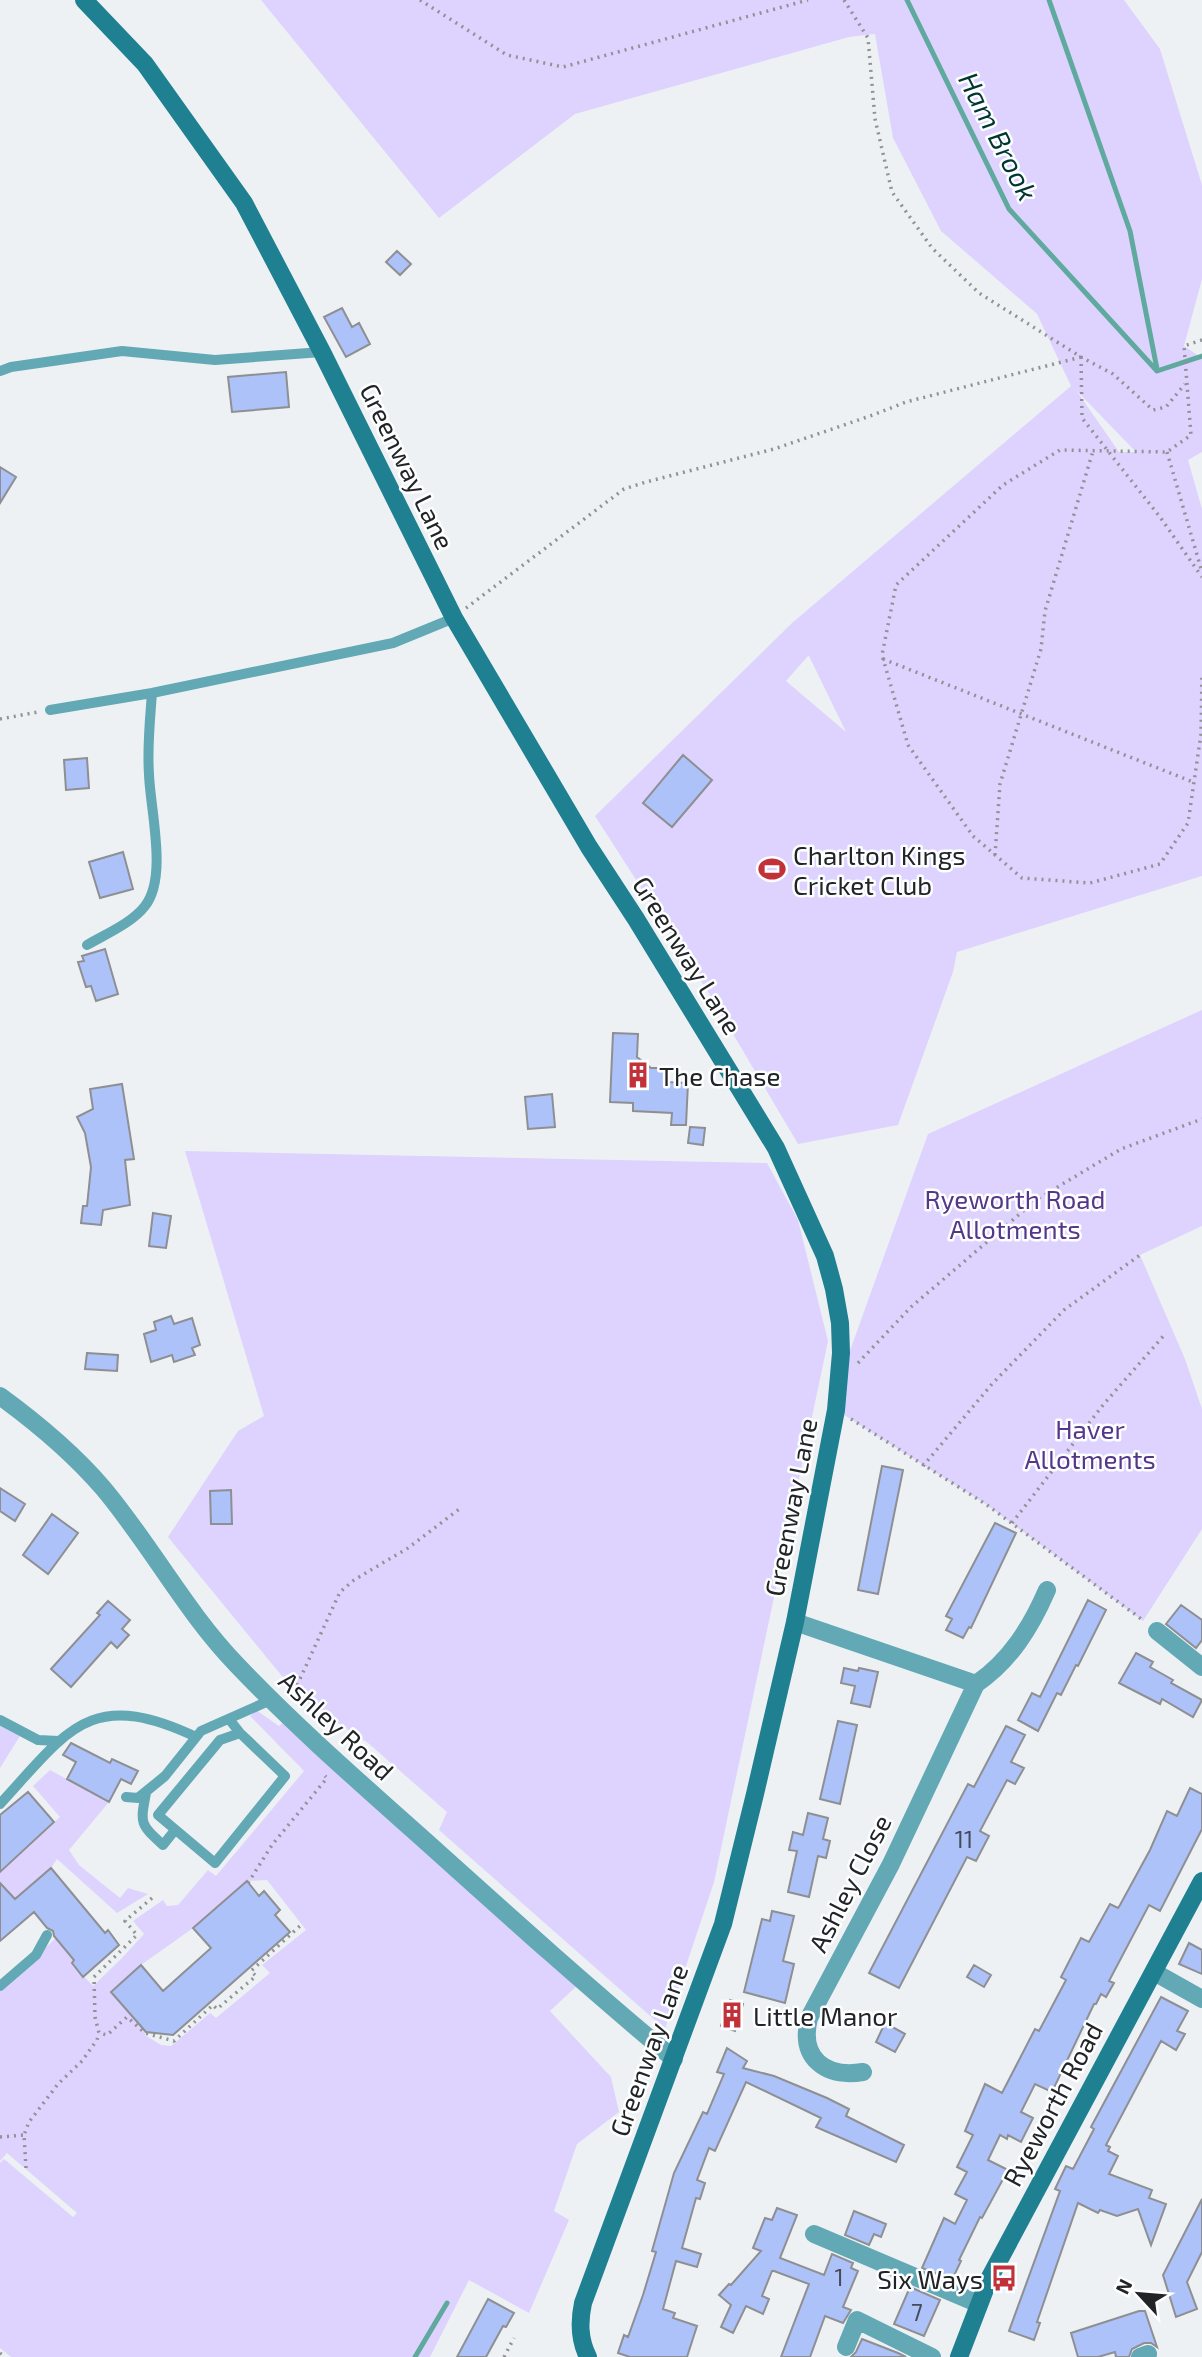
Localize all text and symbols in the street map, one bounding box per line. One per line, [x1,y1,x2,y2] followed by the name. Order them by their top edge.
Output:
[952,66,1046,206] water label: Ham Brook
[354,378,462,554] street label: Greenway Lane
[793,839,965,900] place label: Charlton Kings Cricket Club
[757,854,787,884] sports icon: Charlton Kings Cricket Club
[627,870,749,1040] street label: Greenway Lane
[623,1060,653,1090] building icon: The Chase
[659,1060,780,1091] place label: The Chase
[925,1183,1105,1244] park label: Ryeworth Road Allotments
[1024,1413,1156,1474] park label: Haver Allotments
[758,1415,822,1599] street label: Greenway Lane
[273,1664,401,1786] street label: Ashley Road
[801,1809,897,1957] street label: Ashley Close
[955,1825,973,1853] house number: 11
[603,1960,693,2140] street label: Greenway Lane
[717,2000,747,2030] building icon: Little Manor
[753,2000,897,2031] place label: Little Manor
[996,2017,1108,2191] street label: Ryeworth Road
[1104,2259,1174,2329] north arrow
[834,2263,844,2291] house number: 1
[877,2263,983,2294] place label: Six Ways
[989,2263,1019,2293] bus stop icon: Six Ways
[1110,2275,1137,2298] text: N
[911,2298,923,2326] house number: 7

